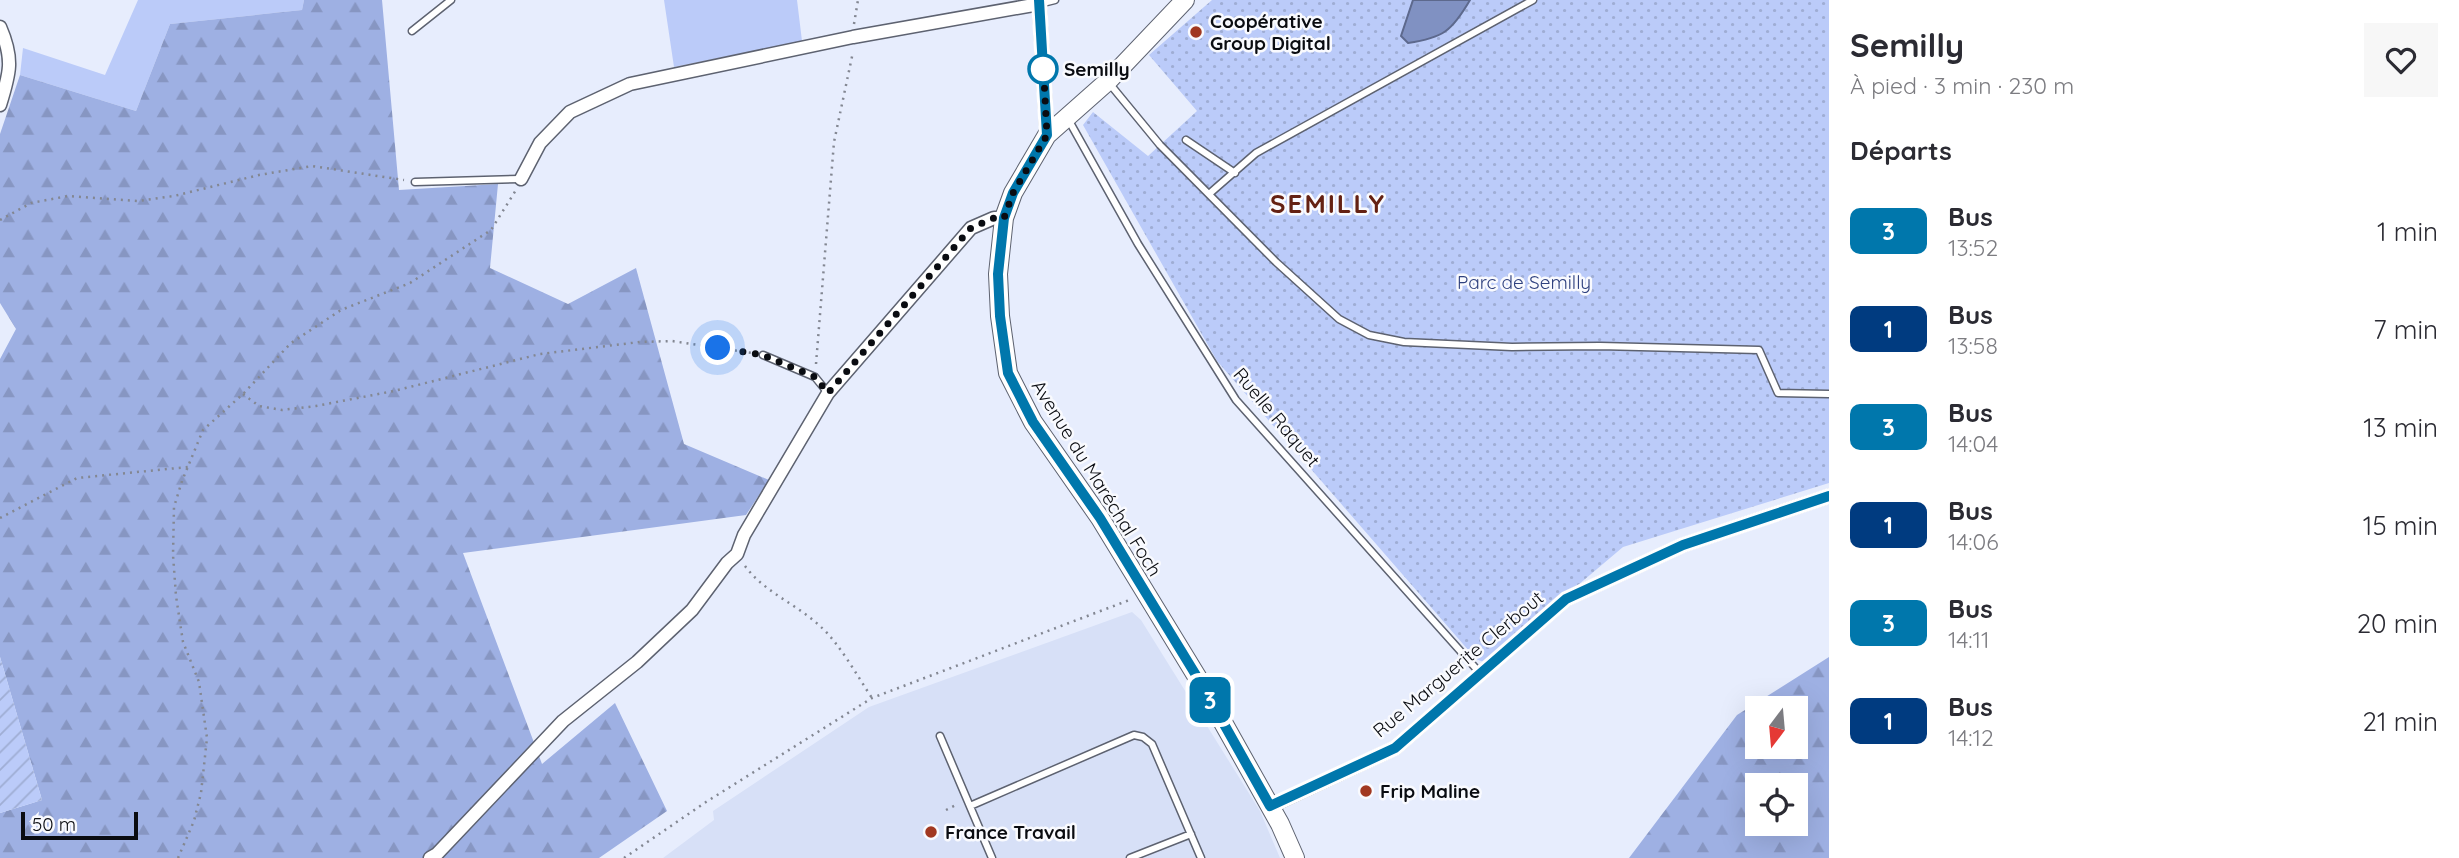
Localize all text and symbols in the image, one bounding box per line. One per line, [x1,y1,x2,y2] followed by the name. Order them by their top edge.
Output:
[1210,9,1331,55] place label: Coopérative Group Digital
[2364,23,2438,97] button: heart
[1188,24,1204,40] marker: Coopérative Group Digital
[1850,24,1964,65] text: Semilly
[1028,54,1058,84] marker: Semilly
[1064,57,1130,81] place label: Semilly
[1850,71,2074,100] text: À pied · 3 min · 230 m
[1850,134,1952,167] text: Départs
[1270,187,1386,220] district label: SEMILLY
[1948,200,1993,233] text: Bus
[2377,215,2438,248] text: 1 min
[1882,216,1895,246] text: 3
[1948,233,1998,262] text: 13:52
[1457,270,1591,294] park label: Parc de Semilly
[1948,298,1993,331] text: Bus
[2373,313,2438,346] text: 7 min
[1884,314,1893,344] text: 1
[700,330,735,365] your location
[1948,331,1998,360] text: 13:58
[1228,362,1326,472] street label: Ruelle Raquet
[1027,375,1167,581] street label: Avenue du Maréchal Foch
[1948,396,1993,429] text: Bus
[2363,411,2438,444] text: 13 min
[1882,412,1895,442] text: 3
[1948,429,1998,458] text: 14:04
[1948,494,1993,527] text: Bus
[2363,509,2438,542] text: 15 min
[1884,510,1893,540] text: 1
[1948,527,1999,556] text: 14:06
[1368,586,1548,742] street label: Rue Marguerite Clerbout
[1948,592,1993,625] text: Bus
[2357,607,2438,640] text: 20 min
[1882,608,1895,638] text: 3
[1948,625,1990,654] text: 14:11
[1187,677,1233,723] line badge: 3
[1204,685,1216,715] text: 3
[1948,690,1993,723] text: Bus
[1745,696,1808,760] north arrow
[1745,696,1808,836] map controls
[2363,705,2438,738] text: 21 min
[1884,706,1893,736] text: 1
[1948,723,1994,752] text: 14:12
[1745,773,1808,836] button: locate
[1380,779,1480,803] place label: Frip Maline
[1358,783,1374,799] marker: Frip Maline
[21,809,138,841] scale bar
[32,812,76,836] text: 50 m
[945,820,1076,844] place label: France Travail
[923,824,939,840] marker: France Travail

